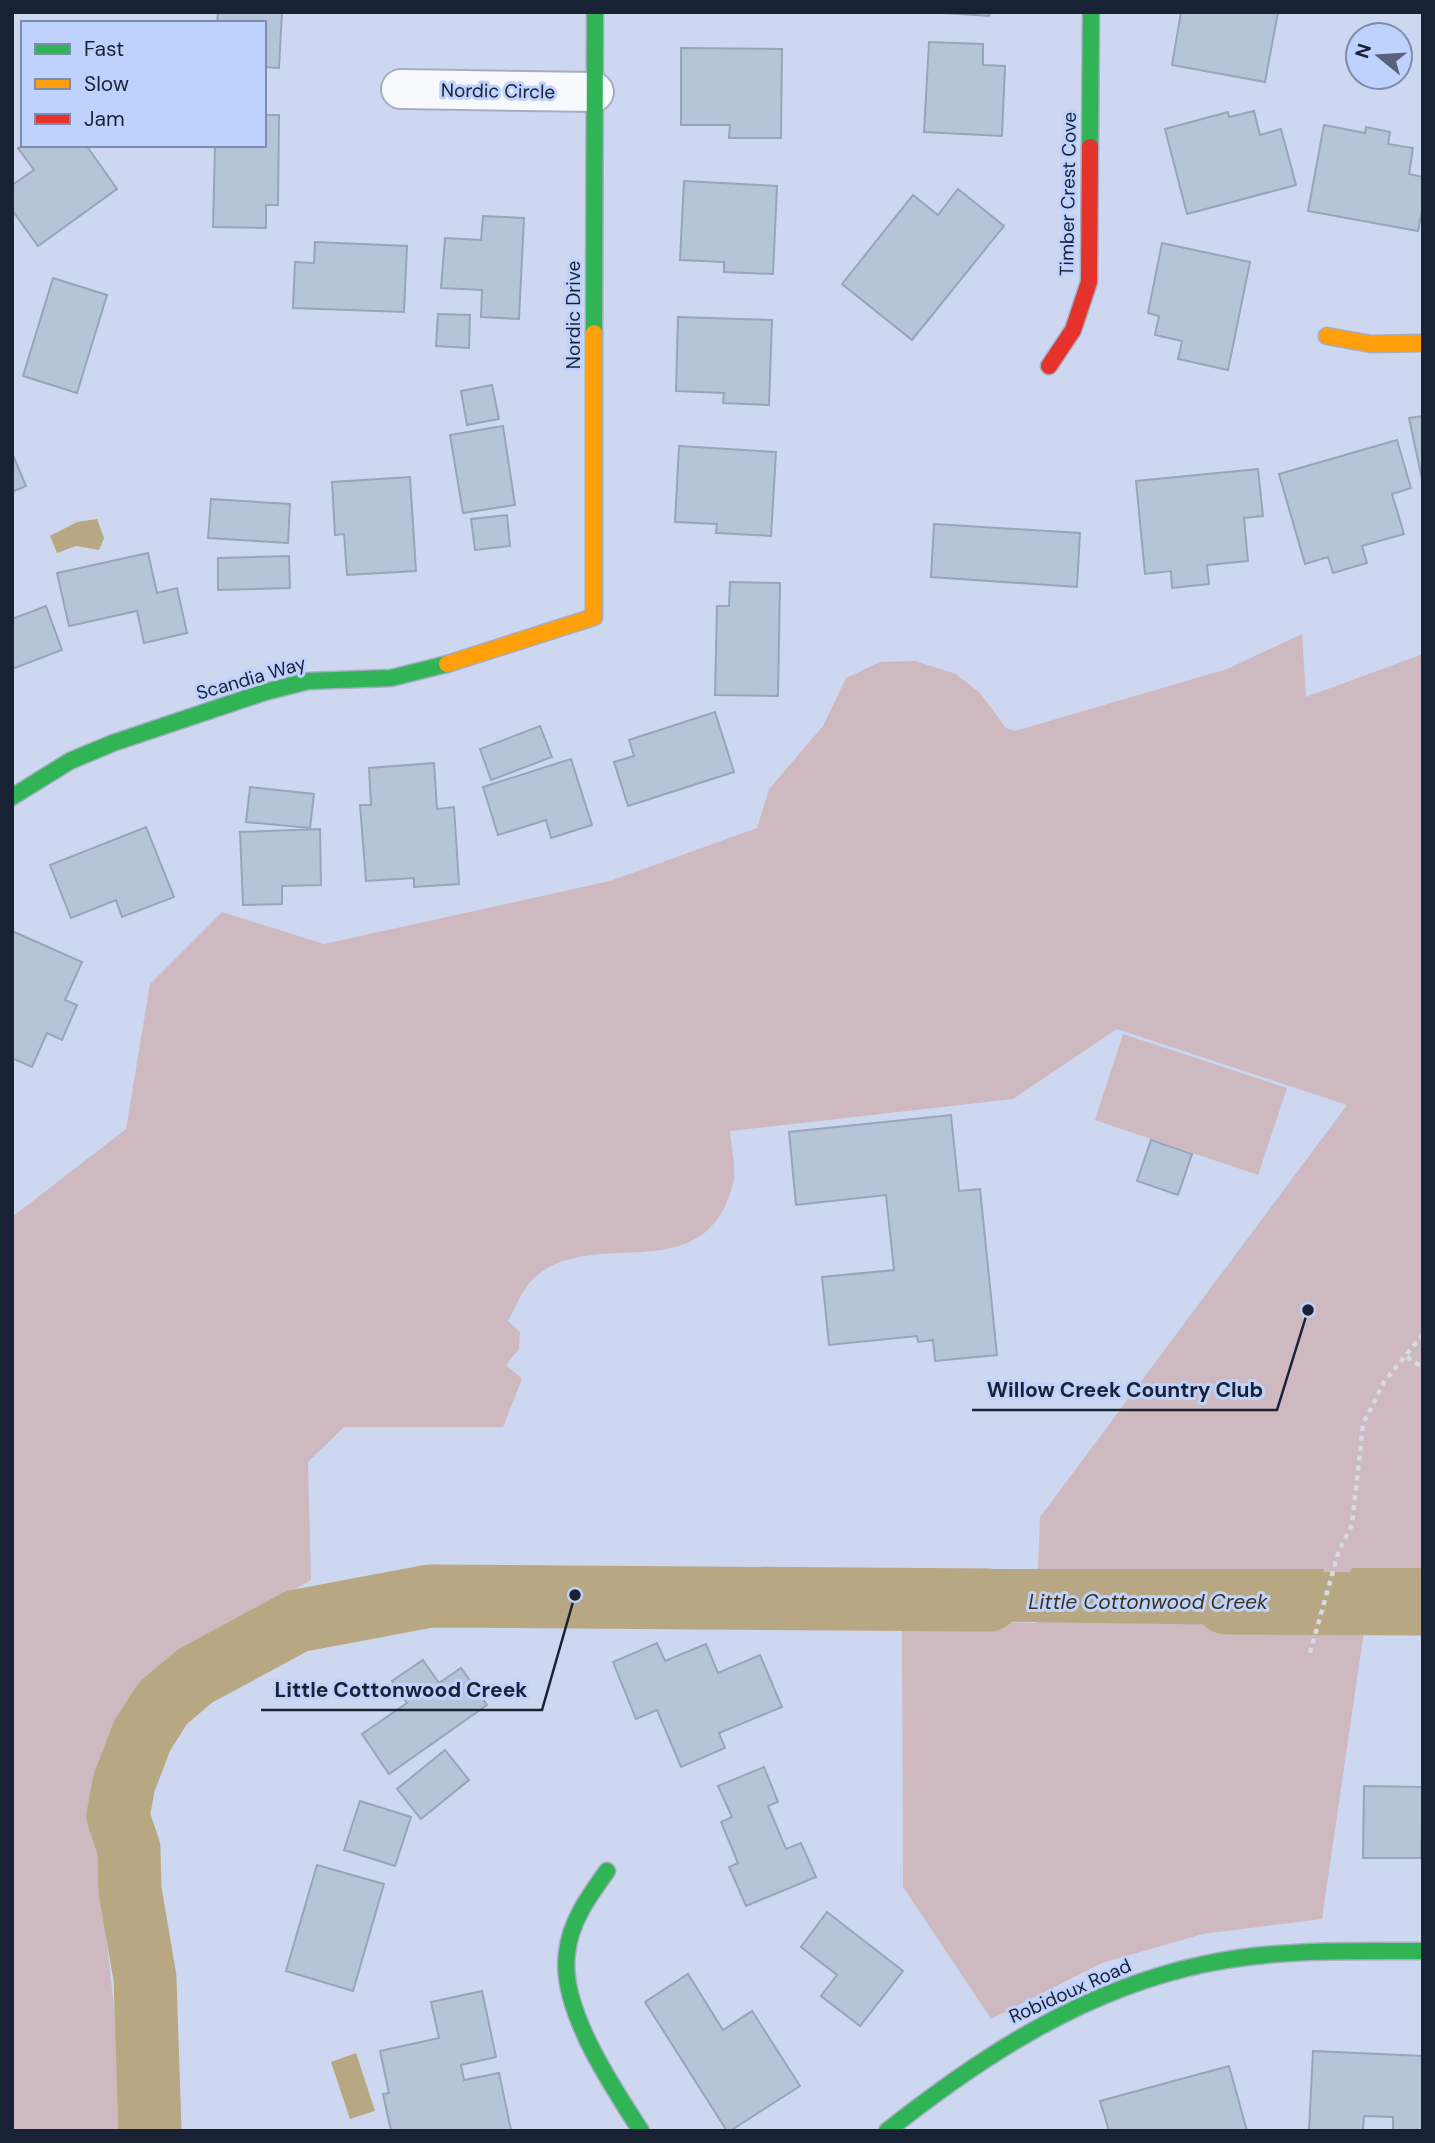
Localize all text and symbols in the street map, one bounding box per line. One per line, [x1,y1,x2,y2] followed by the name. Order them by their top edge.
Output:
[21,21,266,147] legend
[1344,21,1414,91] north arrow
[84,35,124,63] text: Fast
[1349,40,1377,61] text: N
[84,70,129,98] text: Slow
[441,78,555,104] street label: Nordic Circle
[84,105,125,133] text: Jam
[1054,112,1082,276] street label: Timber Crest Cove
[561,261,586,369] street label: Nordic Drive
[193,650,309,706] street label: Scandia Way
[972,1368,1277,1410] callout: Willow Creek Country Club
[987,1376,1263,1404] text: Willow Creek Country Club
[1028,1588,1268,1616] water label: Little Cottonwood Creek
[261,1668,542,1710] callout: Little Cottonwood Creek
[275,1676,527,1704] text: Little Cottonwood Creek
[1005,1953,1135,2029] street label: Robidoux Road

